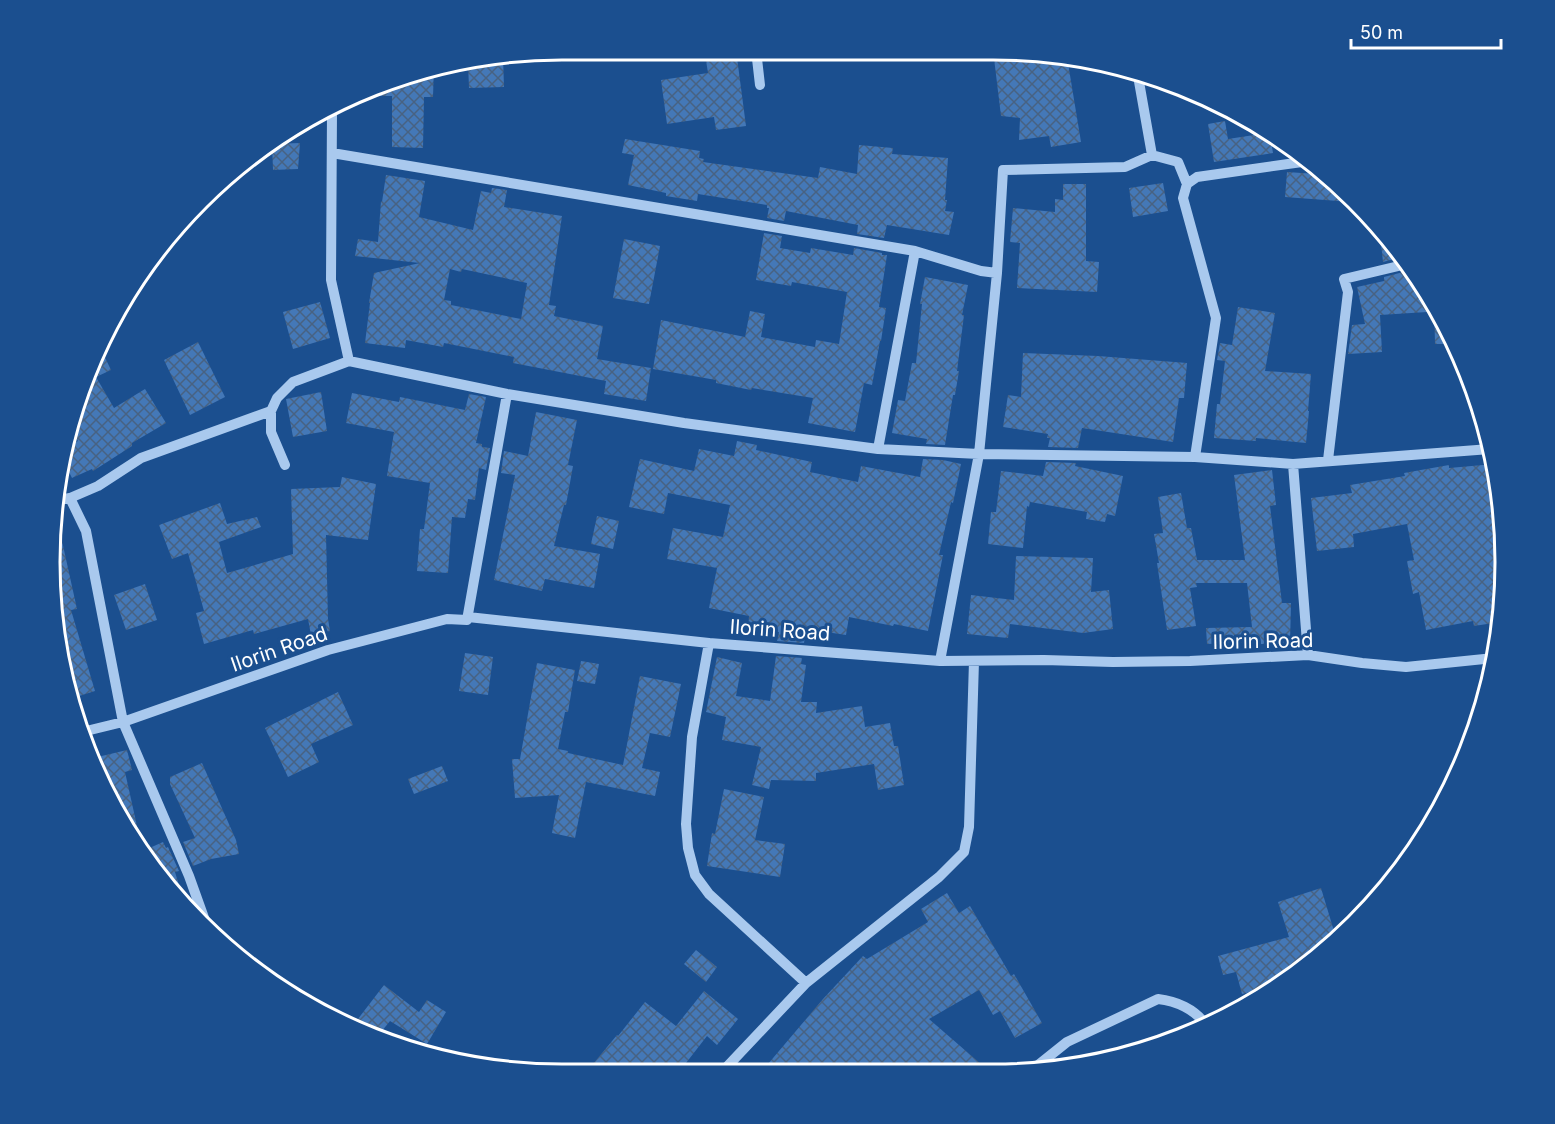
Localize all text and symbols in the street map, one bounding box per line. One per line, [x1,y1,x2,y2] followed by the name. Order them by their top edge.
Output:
[1351,12,1501,50] scale bar
[1360,22,1403,43] text: 50 m
[729,615,831,645] street label: Ilorin Road
[228,621,330,677] street label: Ilorin Road
[1213,628,1313,654] street label: Ilorin Road

